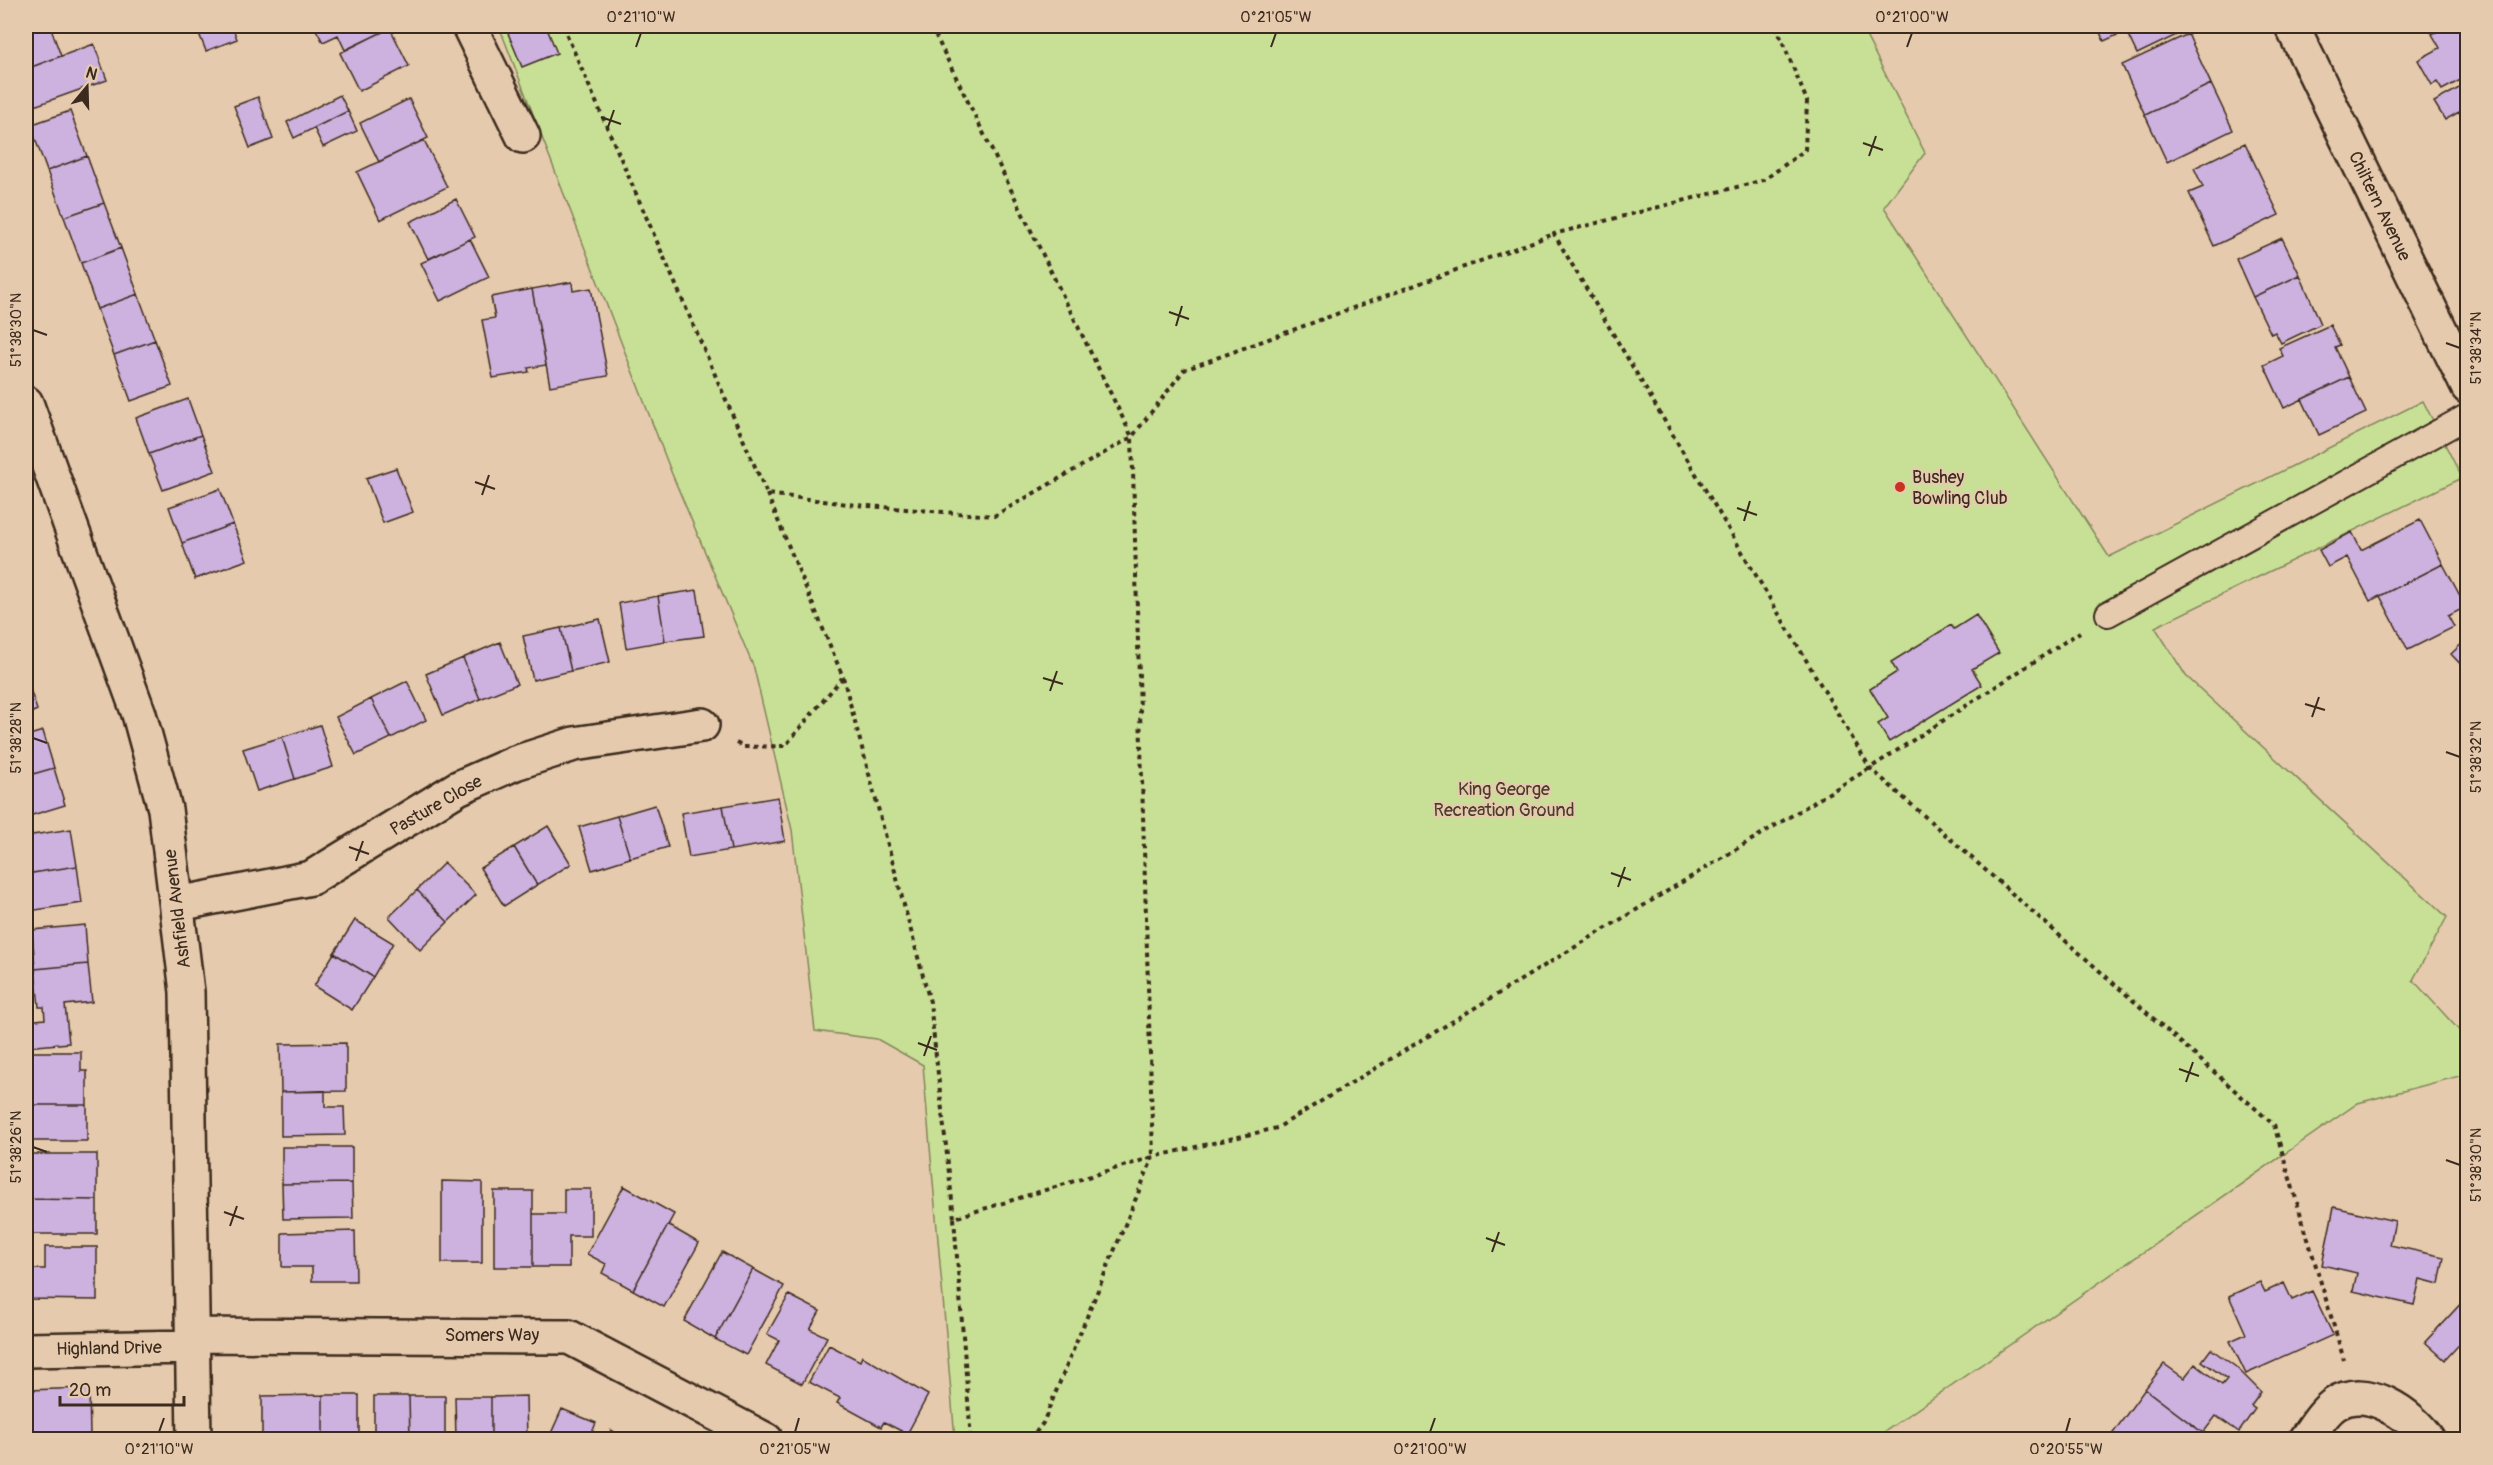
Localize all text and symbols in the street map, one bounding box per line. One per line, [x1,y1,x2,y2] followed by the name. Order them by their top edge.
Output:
[606,8,676,27] text: 0°21'10"W
[1240,8,1312,27] text: 0°21'05"W
[1875,8,1949,27] text: 0°21'00"W
[57,57,117,117] north arrow
[83,63,100,85] text: N
[2343,148,2416,265] street label: Chiltern Avenue
[7,293,26,367] text: 51°38'30"N
[2467,312,2486,384] text: 51°38'34"N
[1912,466,2008,510] place label: Bushey Bowling Club
[1893,480,1907,494] marker: Bushey Bowling Club
[7,702,26,774] text: 51°38'28"N
[2467,721,2486,793] text: 51°38'32"N
[386,770,487,841] street label: Pasture Close
[1434,778,1574,822] park label: King George Recreation Ground
[159,848,196,970] street label: Ashfield Avenue
[7,1111,26,1183] text: 51°38'26"N
[2467,1128,2486,1202] text: 51°38'30"N
[445,1324,539,1347] street label: Somers Way
[56,1336,162,1361] street label: Highland Drive
[60,1369,184,1407] scale bar
[69,1379,111,1402] text: 20 m
[124,1440,194,1459] text: 0°21'10"W
[759,1440,831,1459] text: 0°21'05"W
[1393,1440,1467,1459] text: 0°21'00"W
[2029,1440,2103,1459] text: 0°20'55"W

